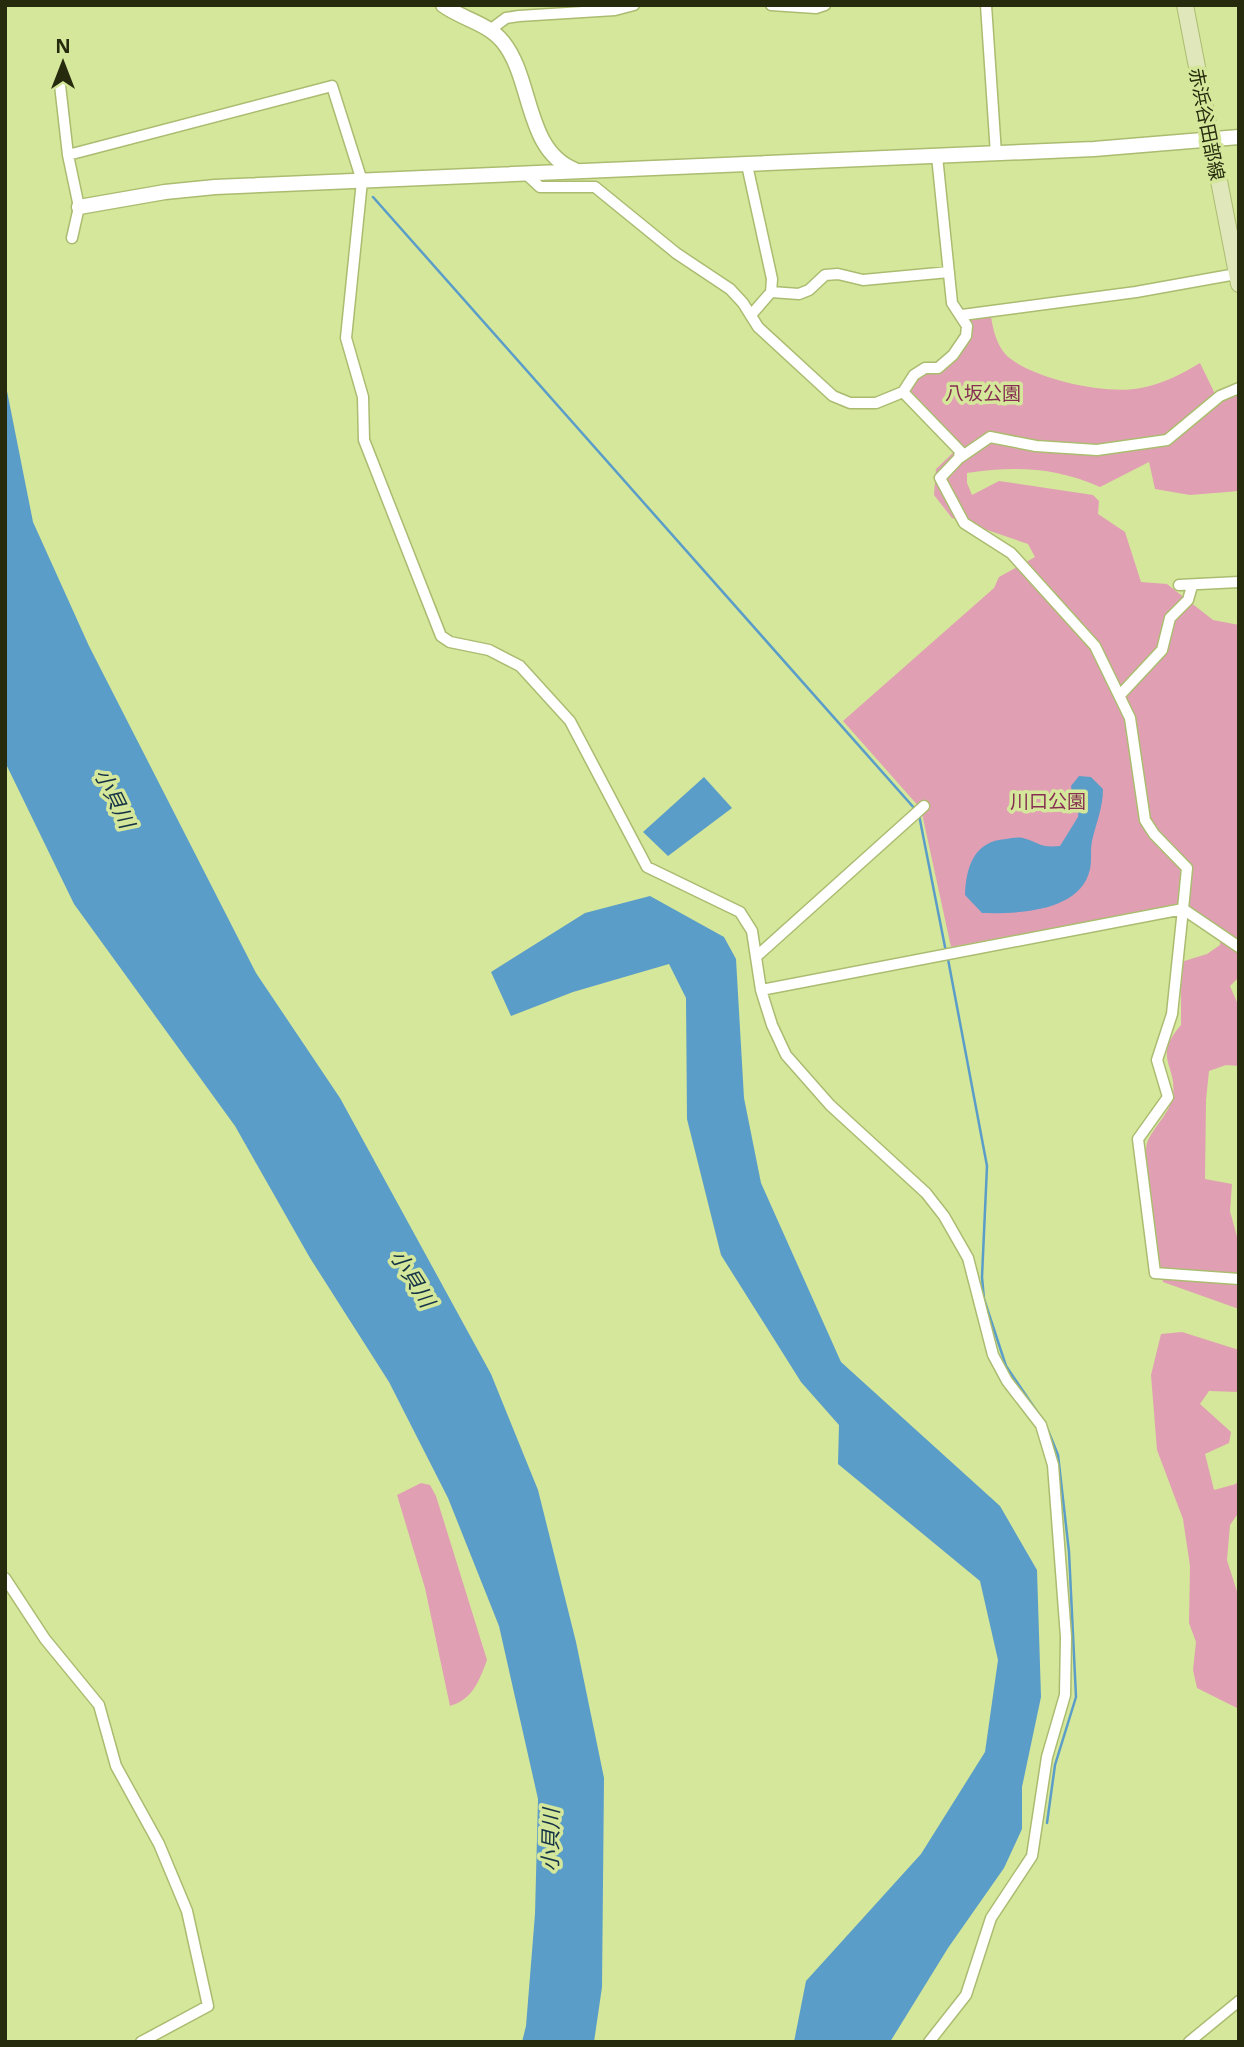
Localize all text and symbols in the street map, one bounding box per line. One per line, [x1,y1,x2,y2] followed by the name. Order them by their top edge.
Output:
[28,28,98,98] north arrow
[55,33,71,59] text: N
[1183,66,1231,182] street label: 赤浜谷田部線
[945,380,1021,406] park label: 八坂公園
[89,764,142,834] water label: 小貝川
[1010,788,1086,814] park label: 川口公園
[384,1244,443,1314] water label: 小貝川
[535,1806,565,1872] water label: 小貝川

